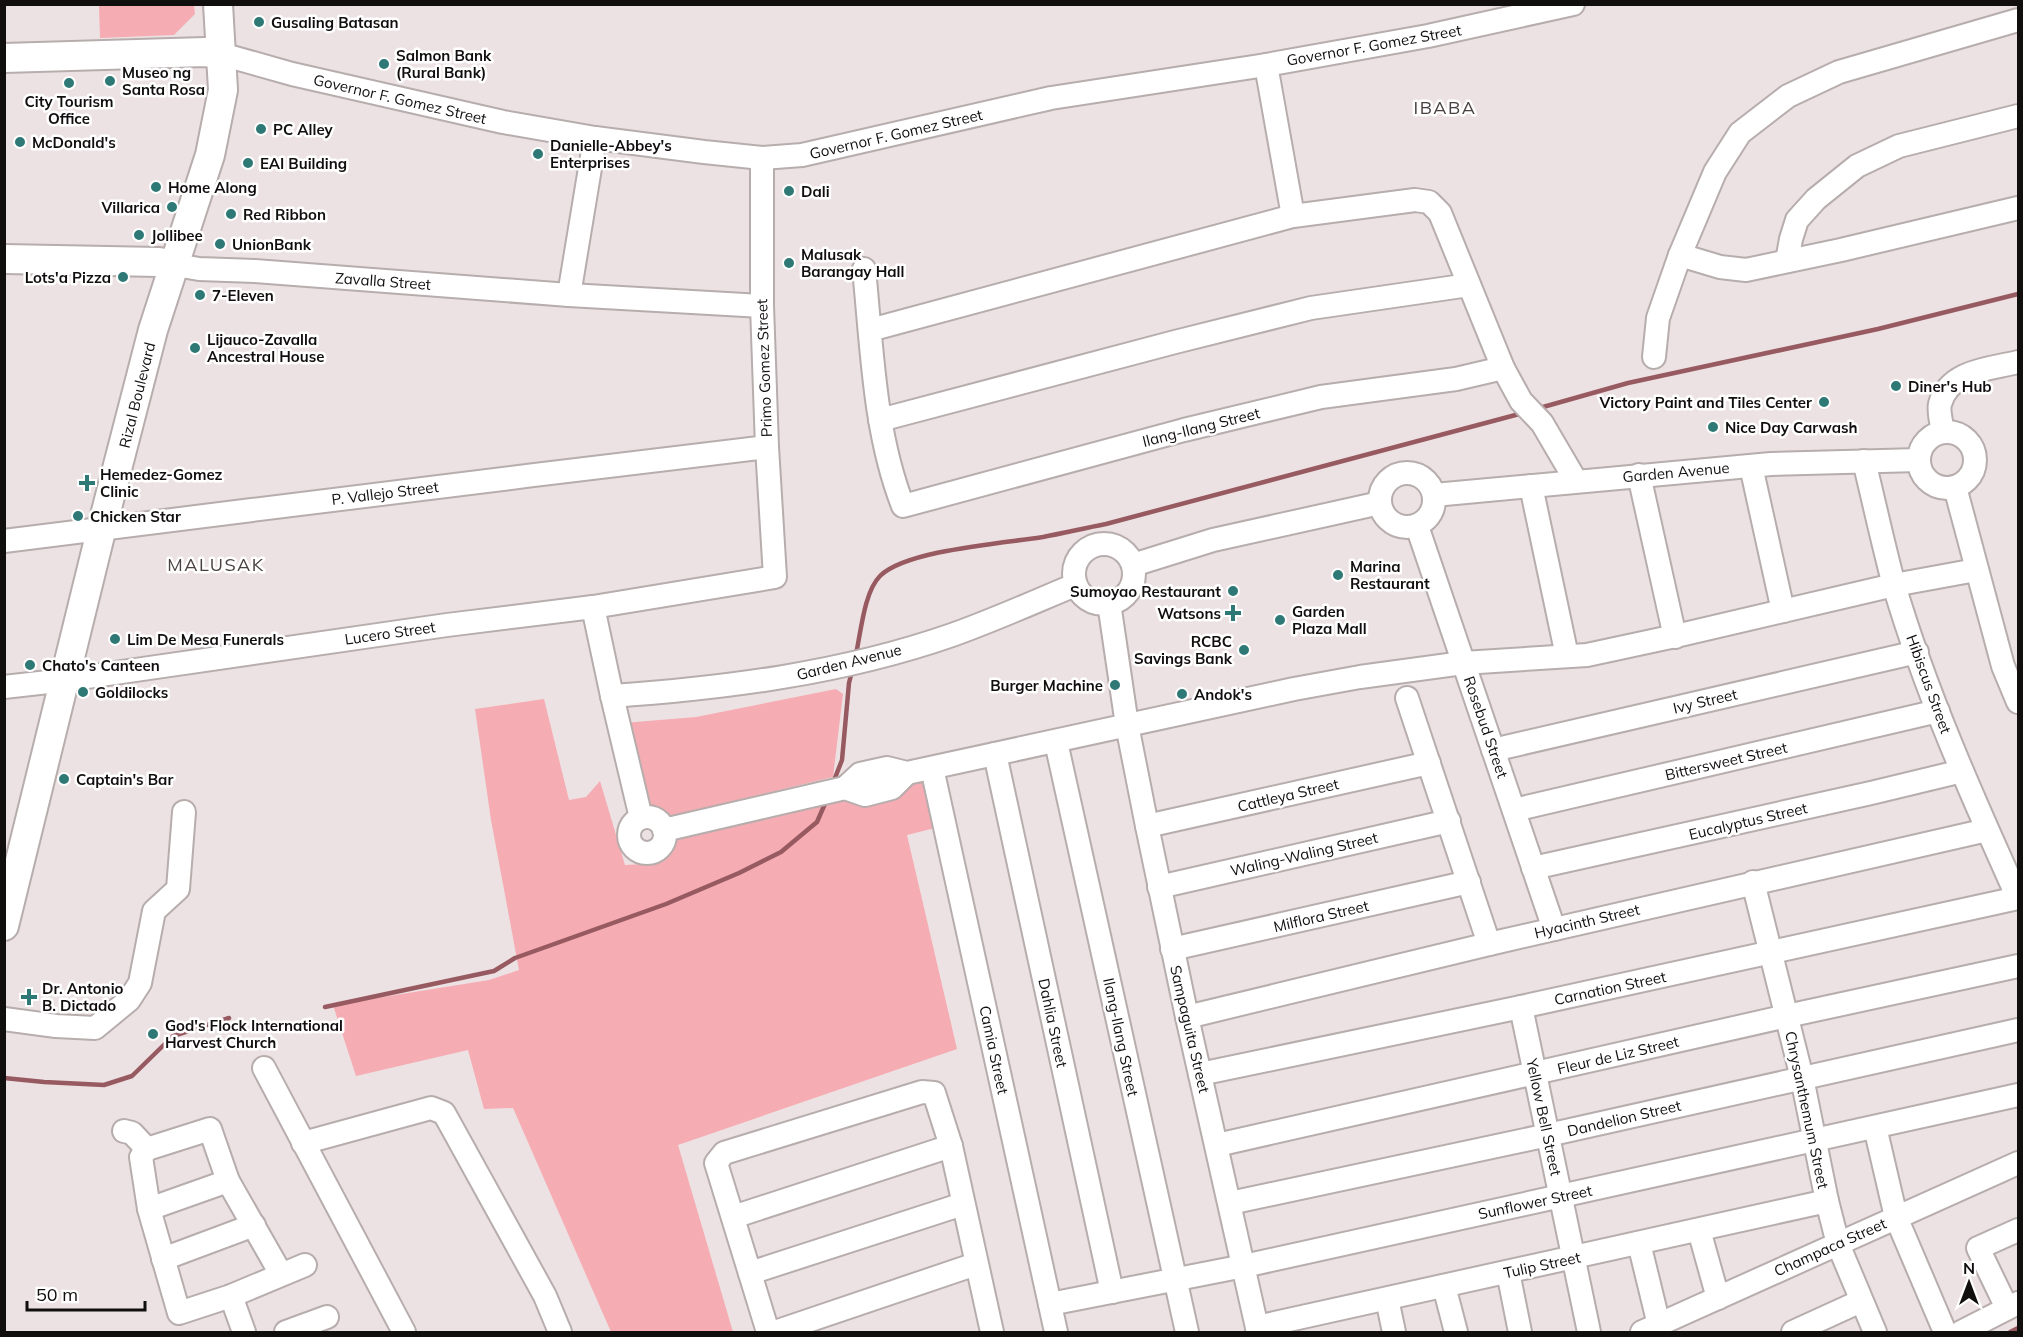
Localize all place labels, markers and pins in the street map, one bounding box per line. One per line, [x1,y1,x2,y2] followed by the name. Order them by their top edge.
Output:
[271,13,399,32] place label: Gusaling Batasan
[252,15,266,29] marker: Gusaling Batasan
[396,46,492,82] place label: Salmon Bank (Rural Bank)
[377,57,391,71] marker: Salmon Bank (Rural Bank)
[122,63,205,99] place label: Museo ng Santa Rosa
[103,74,117,88] marker: Museo ng Santa Rosa
[62,76,76,90] marker: City Tourism Office
[25,92,114,128] place label: City Tourism Office
[273,120,333,139] place label: PC Alley
[254,122,268,136] marker: PC Alley
[32,133,116,152] place label: McDonald's
[13,135,27,149] marker: McDonald's
[550,136,672,172] place label: Danielle-Abbey's Enterprises
[531,147,545,161] marker: Danielle-Abbey's Enterprises
[260,154,347,173] place label: EAI Building
[241,156,255,170] marker: EAI Building
[168,178,257,197] place label: Home Along
[149,180,163,194] marker: Home Along
[801,182,830,201] place label: Dali
[782,184,796,198] marker: Dali
[101,198,160,217] place label: Villarica
[165,200,179,214] marker: Villarica
[243,205,326,224] place label: Red Ribbon
[224,207,238,221] marker: Red Ribbon
[151,226,203,245] place label: Jollibee
[132,228,146,242] marker: Jollibee
[232,235,312,254] place label: UnionBank
[213,237,227,251] marker: UnionBank
[801,245,904,281] place label: Malusak Barangay Hall
[782,256,796,270] marker: Malusak Barangay Hall
[25,268,111,287] place label: Lots'a Pizza
[116,270,130,284] marker: Lots'a Pizza
[212,286,274,305] place label: 7-Eleven
[193,288,207,302] marker: 7-Eleven
[207,330,324,366] place label: Lijauco-Zavalla Ancestral House
[188,341,202,355] marker: Lijauco-Zavalla Ancestral House
[1908,377,1992,396] place label: Diner's Hub
[1889,379,1903,393] marker: Diner's Hub
[1598,393,1812,412] place label: Victory Paint and Tiles Center
[1817,395,1831,409] marker: Victory Paint and Tiles Center
[1725,418,1858,437] place label: Nice Day Carwash
[1706,420,1720,434] marker: Nice Day Carwash
[100,465,222,501] place label: Hemedez-Gomez Clinic
[78,474,96,492] marker: Hemedez-Gomez Clinic
[90,507,181,526] place label: Chicken Star
[71,509,85,523] marker: Chicken Star
[1350,557,1430,593] place label: Marina Restaurant
[1331,568,1345,582] marker: Marina Restaurant
[1070,582,1221,601] place label: Sumoyao Restaurant
[1226,584,1240,598] marker: Sumoyao Restaurant
[1292,602,1367,638] place label: Garden Plaza Mall
[1157,604,1221,623] place label: Watsons
[1226,606,1240,620] marker: Watsons
[1273,613,1287,627] marker: Garden Plaza Mall
[127,630,284,649] place label: Lim De Mesa Funerals
[108,632,122,646] marker: Lim De Mesa Funerals
[1134,632,1233,668] place label: RCBC Savings Bank
[1237,643,1251,657] marker: RCBC Savings Bank
[42,656,160,675] place label: Chato's Canteen
[23,658,37,672] marker: Chato's Canteen
[990,676,1103,695] place label: Burger Machine
[1108,678,1122,692] marker: Burger Machine
[95,683,168,702] place label: Goldilocks
[76,685,90,699] marker: Goldilocks
[1194,685,1252,704] place label: Andok's
[1175,687,1189,701] marker: Andok's
[76,770,173,789] place label: Captain's Bar
[57,772,71,786] marker: Captain's Bar
[42,979,124,1015] place label: Dr. Antonio B. Dictado
[20,988,38,1006] marker: Dr. Antonio B. Dictado
[165,1016,343,1052] place label: God's Flock International Harvest Church
[146,1027,160,1041] marker: God's Flock International Harvest Church

